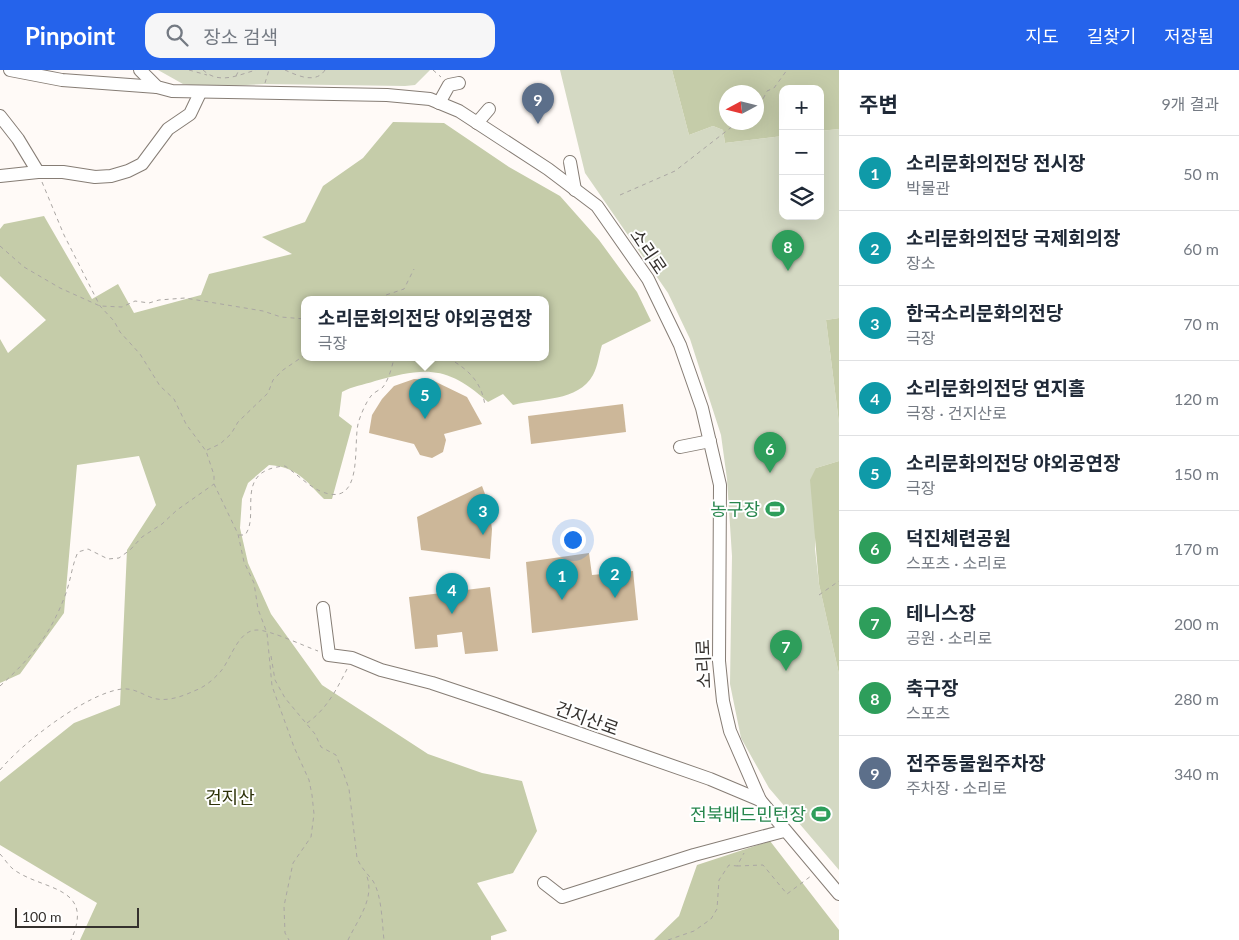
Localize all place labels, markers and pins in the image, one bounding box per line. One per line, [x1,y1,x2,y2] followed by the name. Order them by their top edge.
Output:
[522,83,554,124] pin: 9
[772,230,804,271] pin: 8
[409,378,441,419] pin: 5
[754,432,786,473] pin: 6
[467,494,499,535] pin: 3
[710,498,760,520] place label: 농구장
[764,498,786,520] sports icon: 농구장
[599,557,631,598] pin: 2
[546,559,578,600] pin: 1
[436,573,468,614] pin: 4
[770,630,802,671] pin: 7
[690,803,806,825] place label: 전북배드민턴장
[810,803,832,825] sports icon: 전북배드민턴장

